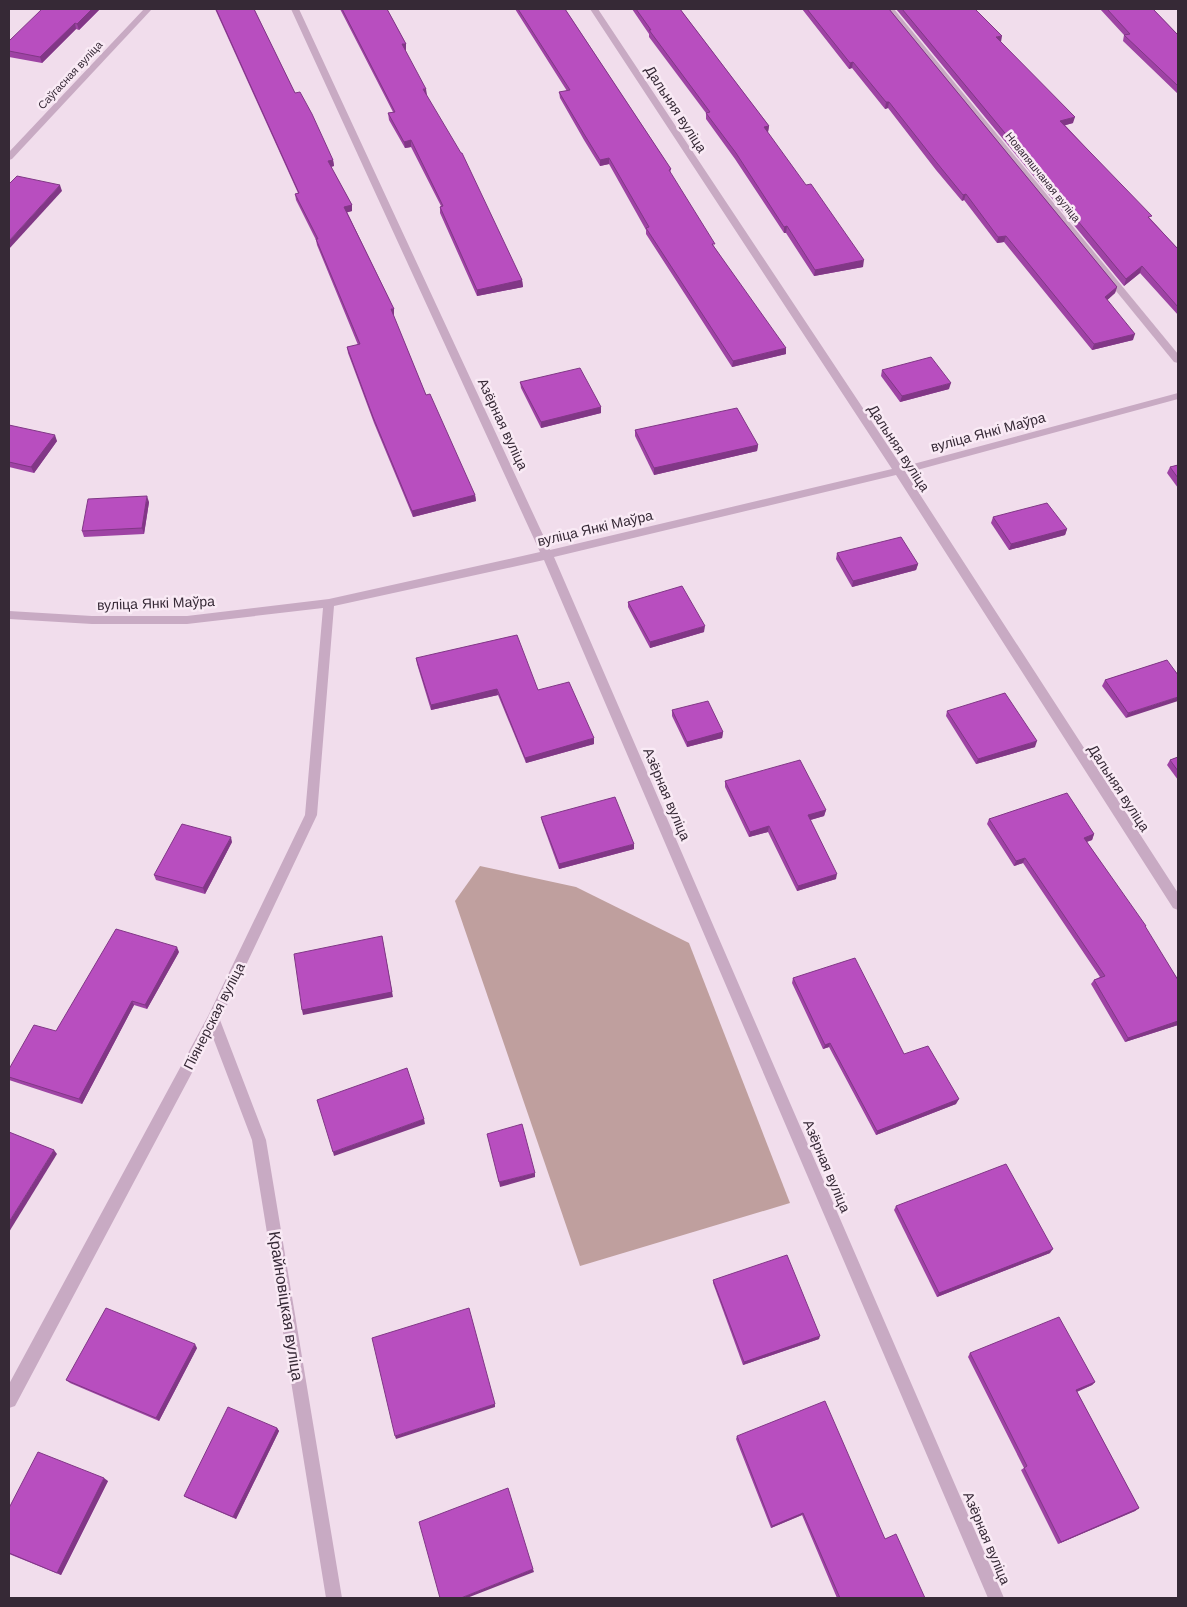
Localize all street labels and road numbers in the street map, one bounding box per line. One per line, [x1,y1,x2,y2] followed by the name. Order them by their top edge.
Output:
[35,38,105,111] street label: Саўгасная вуліца
[642,63,710,156] street label: Дальняя вуліца
[1003,130,1083,225] street label: Новапяшчаная вуліца
[475,376,531,473] street label: Азёрная вуліца
[865,402,933,495] street label: Дальняя вуліца
[929,409,1047,455] street label: вуліца Янкі Маўра
[536,507,654,549] street label: вуліца Янкі Маўра
[97,593,215,613] street label: вуліца Янкі Маўра
[1085,742,1153,835] street label: Дальняя вуліца
[640,745,694,843] street label: Азёрная вуліца
[180,960,248,1072] street label: Піянерская вуліца
[800,1117,854,1215] street label: Азёрная вуліца
[266,1230,306,1382] street label: Крайновіцкая вуліца
[960,1489,1014,1587] street label: Азёрная вуліца

